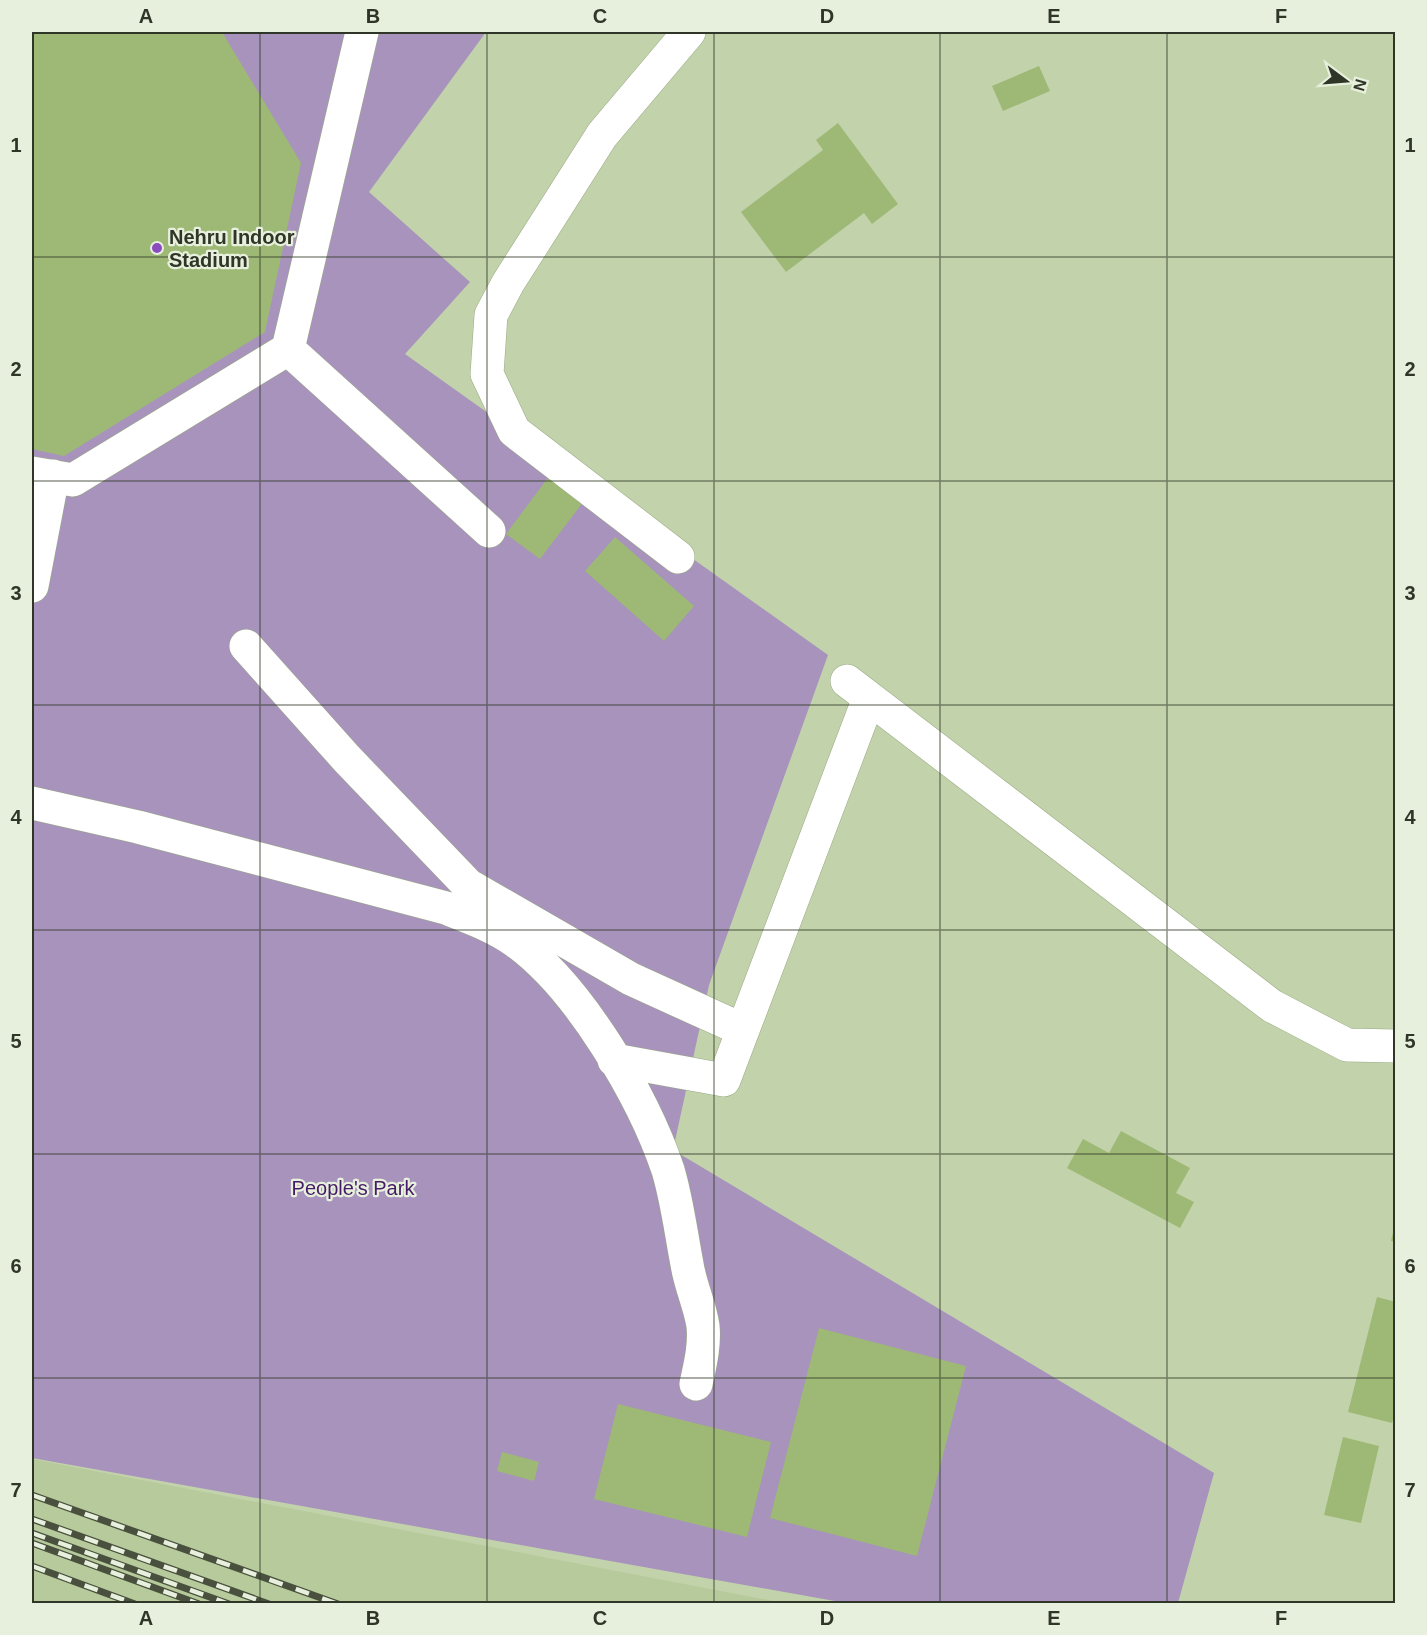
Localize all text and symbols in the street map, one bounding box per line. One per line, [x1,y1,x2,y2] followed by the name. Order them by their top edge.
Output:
[139,5,153,27] text: A
[366,5,380,27] text: B
[593,5,607,27] text: C
[820,5,834,27] text: D
[1047,5,1061,27] text: E
[1275,5,1287,27] text: F
[1316,51,1376,111] north arrow
[1350,77,1370,93] text: N
[10,134,22,156] text: 1
[1404,134,1416,156] text: 1
[169,226,295,271] place label: Nehru Indoor Stadium
[150,241,164,255] marker: Nehru Indoor Stadium
[10,358,22,380] text: 2
[1404,358,1416,380] text: 2
[10,582,22,604] text: 3
[1404,582,1416,604] text: 3
[10,806,22,828] text: 4
[1404,806,1416,828] text: 4
[10,1030,22,1052] text: 5
[1404,1030,1416,1052] text: 5
[292,1177,415,1199] park label: People's Park
[10,1255,22,1277] text: 6
[1404,1255,1416,1277] text: 6
[10,1479,22,1501] text: 7
[1404,1479,1416,1501] text: 7
[139,1607,153,1629] text: A
[366,1607,380,1629] text: B
[593,1607,607,1629] text: C
[820,1607,834,1629] text: D
[1047,1607,1061,1629] text: E
[1275,1607,1287,1629] text: F

